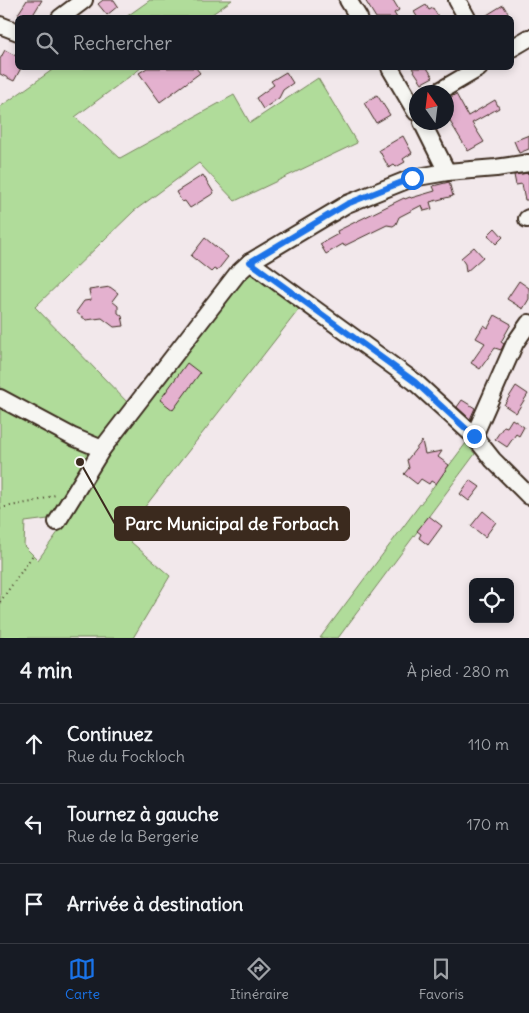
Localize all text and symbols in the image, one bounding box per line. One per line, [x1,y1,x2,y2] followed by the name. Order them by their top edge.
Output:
[15,15,514,70] search box
[33,29,61,57] icon: search
[73,31,172,55] text: Rechercher
[409,85,454,130] north arrow
[401,167,424,190] route start
[463,425,486,448] route end
[115,507,349,540] callout: Parc Municipal de Forbach
[125,512,340,535] text: Parc Municipal de Forbach
[469,578,514,623] map controls
[469,578,514,623] button: locate
[20,657,72,684] text: 4 min
[407,661,509,681] text: À pied · 280 m
[67,722,153,746] text: Continuez
[20,730,48,758] icon: ahead
[468,734,509,754] text: 110 m
[67,746,185,766] text: Rue du Fockloch
[67,802,219,826] text: Tournez à gauche
[20,810,48,838] icon: left
[466,814,509,834] text: 170 m
[67,826,199,846] text: Rue de la Bergerie
[20,890,48,918] icon: arrive
[67,892,243,916] text: Arrivée à destination
[65,955,100,1003] tab: Carte
[230,955,289,1003] tab: Itinéraire
[419,955,464,1003] tab: Favoris

